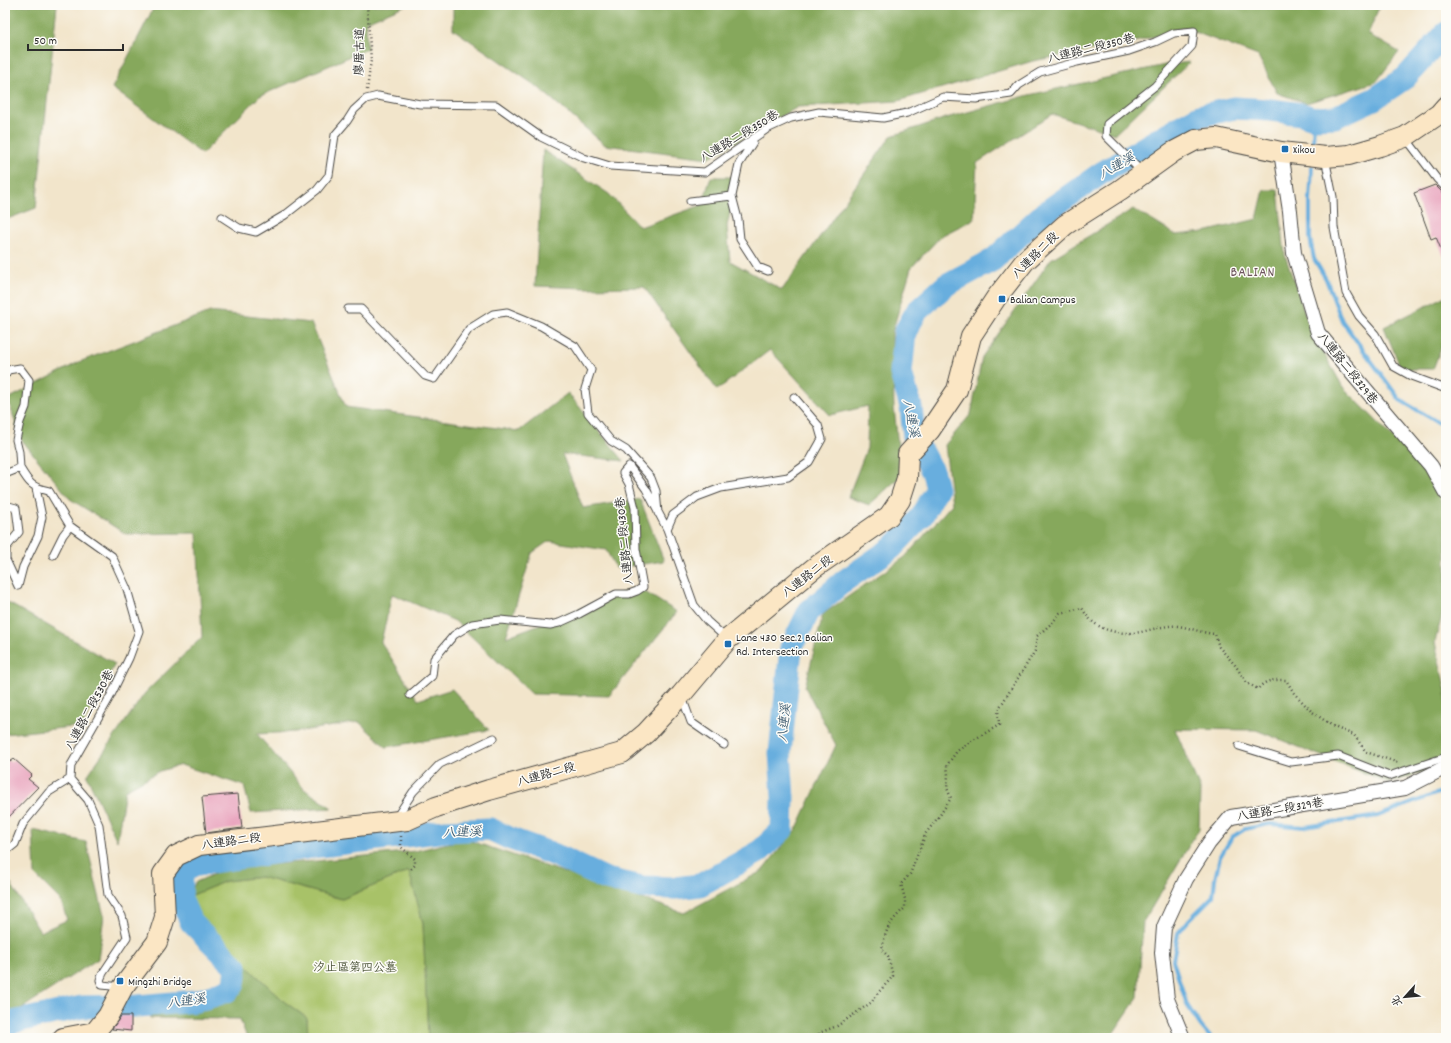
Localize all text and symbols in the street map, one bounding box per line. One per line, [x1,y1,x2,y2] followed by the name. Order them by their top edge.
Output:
[28,26,123,52] scale bar
[352,28,369,76] street label: 廖厝古道
[1046,30,1137,69] street label: 八連路二段350巷
[34,33,57,50] text: 50 m
[697,107,782,168] street label: 八連路二段350巷
[1293,142,1315,159] place label: Xikou
[1280,144,1290,154] marker: Xikou
[1096,148,1140,185] water label: 八連溪
[1009,229,1063,283] street label: 八連路二段
[1231,263,1275,283] district label: BALIAN
[1010,292,1076,309] place label: Balian Campus
[997,294,1007,304] marker: Balian Campus
[1313,329,1381,409] street label: 八連路二段329巷
[896,397,923,441] water label: 八連溪
[612,496,639,586] street label: 八連路二段430巷
[779,552,837,602] street label: 八連路二段
[736,630,833,661] place label: Lane 430 Sec.2 Balian Rd. Intersection
[723,639,733,649] marker: Lane 430 Sec.2 Balian Rd. Intersection
[62,667,119,754] street label: 八連路二段530巷
[774,702,797,743] water label: 八連溪
[515,759,578,792] street label: 八連路二段
[1235,794,1325,826] street label: 八連路二段329巷
[442,823,483,844] water label: 八連溪
[200,830,262,855] street label: 八連路二段
[313,960,397,977] park label: 汐止區第四公墓
[128,974,192,991] place label: Mingzhi Bridge
[115,976,125,986] marker: Mingzhi Bridge
[1385,977,1425,1017] north arrow
[166,990,208,1015] water label: 八連溪
[1388,992,1407,1009] text: 北

